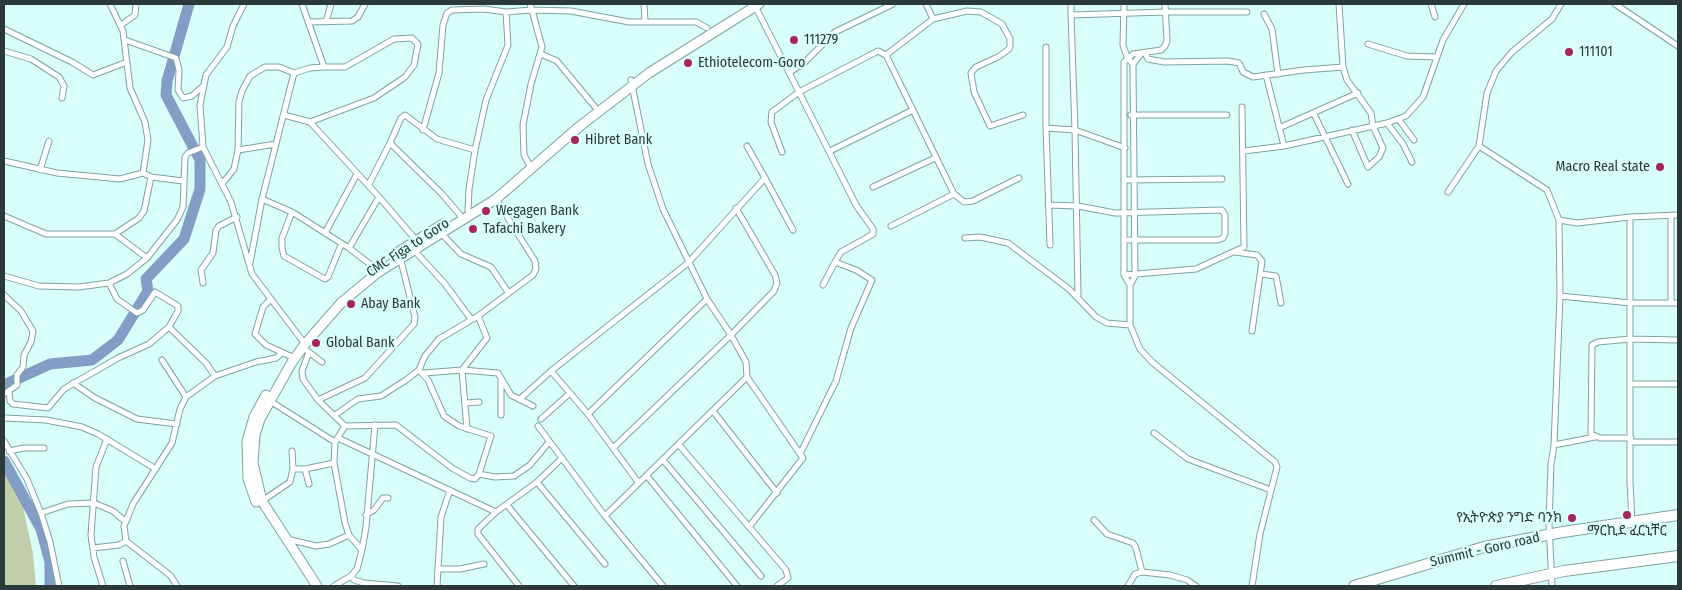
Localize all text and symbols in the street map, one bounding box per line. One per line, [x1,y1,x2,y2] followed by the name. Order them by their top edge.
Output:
[804,32,838,48] place label: 111279
[788,34,800,46] marker: 111279
[1579,44,1613,60] place label: 111101
[1563,46,1575,58] marker: 111101
[698,55,805,71] place label: Ethiotelecom-Goro
[682,57,694,69] marker: Ethiotelecom-Goro
[585,132,652,148] place label: Hibret Bank
[569,134,581,146] marker: Hibret Bank
[1556,159,1650,175] place label: Macro Real state
[1654,161,1666,173] marker: Macro Real state
[496,203,579,219] place label: Wegagen Bank
[480,205,492,217] marker: Wegagen Bank
[363,215,453,281] street label: CMC Figa to Goro
[483,221,566,237] place label: Tafachi Bakery
[467,223,479,235] marker: Tafachi Bakery
[361,296,420,312] place label: Abay Bank
[345,298,357,310] marker: Abay Bank
[326,335,394,351] place label: Global Bank
[310,337,322,349] marker: Global Bank
[1621,509,1633,521] marker: ማርኪደ ፈርኒቸር
[1456,510,1562,526] place label: የኢትዮጵያ ንግድ ባንክ
[1566,512,1578,524] marker: የኢትዮጵያ ንግድ ባንክ
[1587,523,1667,539] place label: ማርኪደ ፈርኒቸር
[1428,529,1542,571] street label: Summit - Goro road

